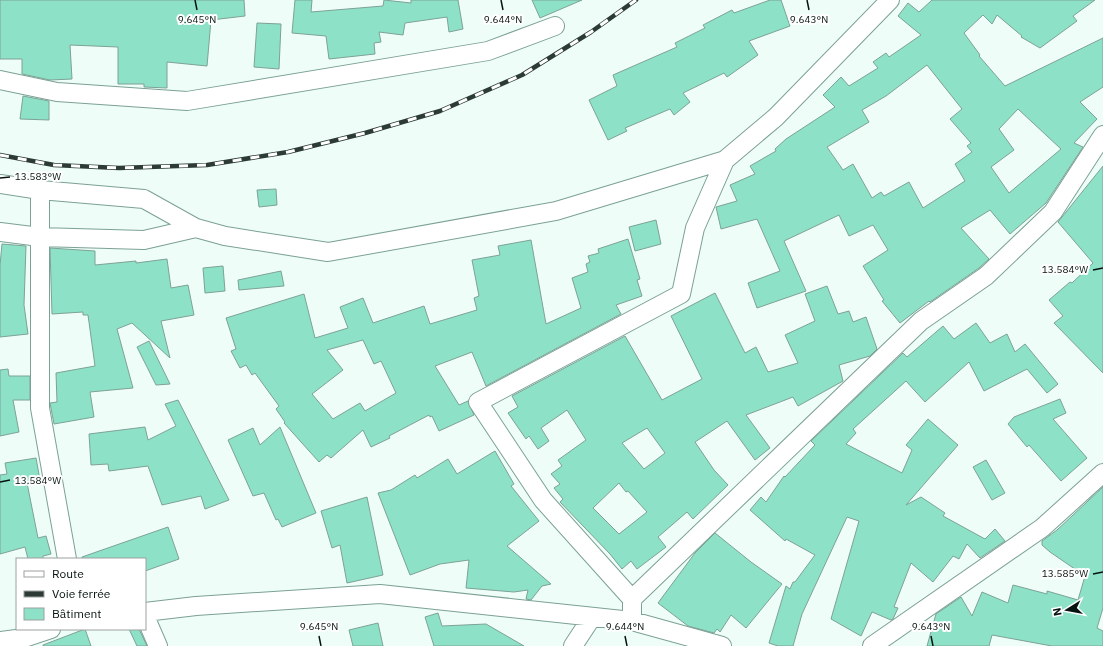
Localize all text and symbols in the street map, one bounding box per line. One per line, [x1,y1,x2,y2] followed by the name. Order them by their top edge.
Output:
[178,13,216,26] text: 9.645°N
[484,13,522,26] text: 9.644°N
[790,13,828,26] text: 9.643°N
[15,170,61,183] text: 13.583°W
[1042,263,1088,276] text: 13.584°W
[15,474,61,487] text: 13.584°W
[16,558,146,630] legend
[52,566,84,581] text: Route
[1042,567,1088,580] text: 13.585°W
[52,586,111,601] text: Voie ferrée
[1047,590,1087,630] north arrow
[52,606,102,621] text: Bâtiment
[1050,607,1065,617] text: N
[300,620,338,633] text: 9.645°N
[606,620,644,633] text: 9.644°N
[912,620,950,633] text: 9.643°N

